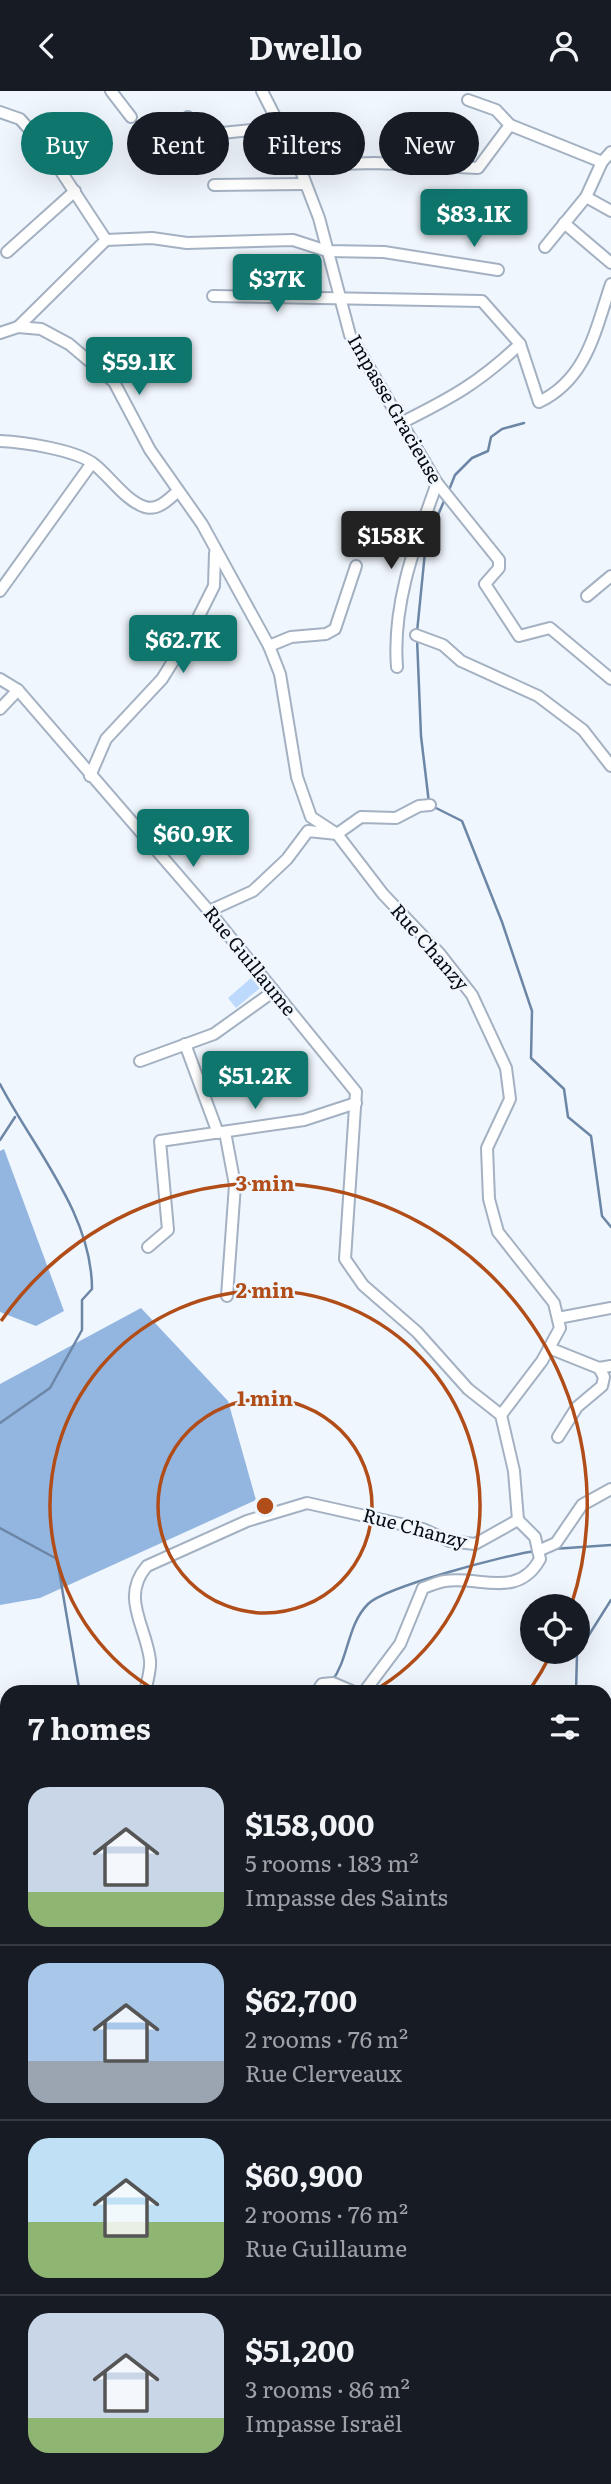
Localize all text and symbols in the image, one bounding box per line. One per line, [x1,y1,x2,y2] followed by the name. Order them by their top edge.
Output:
[249,22,362,70] text: Dwello
[28,27,66,65] icon: back
[545,27,583,65] icon: person
[21,112,113,175] chip: Buy
[127,112,229,175] chip: Rent
[243,112,365,175] chip: Filters
[379,112,479,175] chip: New
[417,190,531,249] pin: $83.1K
[436,195,512,229] text: $83.1K
[236,255,318,314] pin: $37K
[249,260,305,294] text: $37K
[342,329,450,488] street label: Impasse Gracieuse
[82,337,196,397] pin: $59.1K
[102,343,176,377] text: $59.1K
[342,511,440,571] pin: $158K
[357,517,425,551] text: $158K
[126,615,240,675] pin: $62.7K
[145,621,221,655] text: $62.7K
[136,809,250,869] pin: $60.9K
[153,815,233,849] text: $60.9K
[385,897,476,996] street label: Rue Chanzy
[198,899,304,1021] street label: Rue Guillaume
[198,1051,312,1111] pin: $51.2K
[218,1057,292,1091] text: $51.2K
[235,1166,295,1197] text: 3 min
[236,1273,295,1304] text: 2 min
[237,1381,293,1412] text: 1 min
[253,1494,277,1518] centre of rings
[360,1500,471,1554] street label: Rue Chanzy
[520,1594,590,1664] map controls
[520,1594,590,1664] button: locate
[28,1705,151,1749] text: 7 homes
[546,1708,584,1746] icon: filters
[245,1801,374,1845] text: $158,000
[84,1815,168,1899] icon: home
[245,1845,419,1879] text: 5 rooms · 183 m²
[245,1879,448,1913] text: Impasse des Saints
[245,1977,357,2021] text: $62,700
[84,1991,168,2075] icon: home
[245,2021,408,2055] text: 2 rooms · 76 m²
[245,2055,402,2089] text: Rue Clerveaux
[245,2152,363,2196] text: $60,900
[84,2166,168,2250] icon: home
[245,2196,408,2230] text: 2 rooms · 76 m²
[245,2230,407,2264] text: Rue Guillaume
[245,2327,354,2371] text: $51,200
[84,2341,168,2425] icon: home
[245,2371,410,2405] text: 3 rooms · 86 m²
[245,2405,402,2439] text: Impasse Israël

